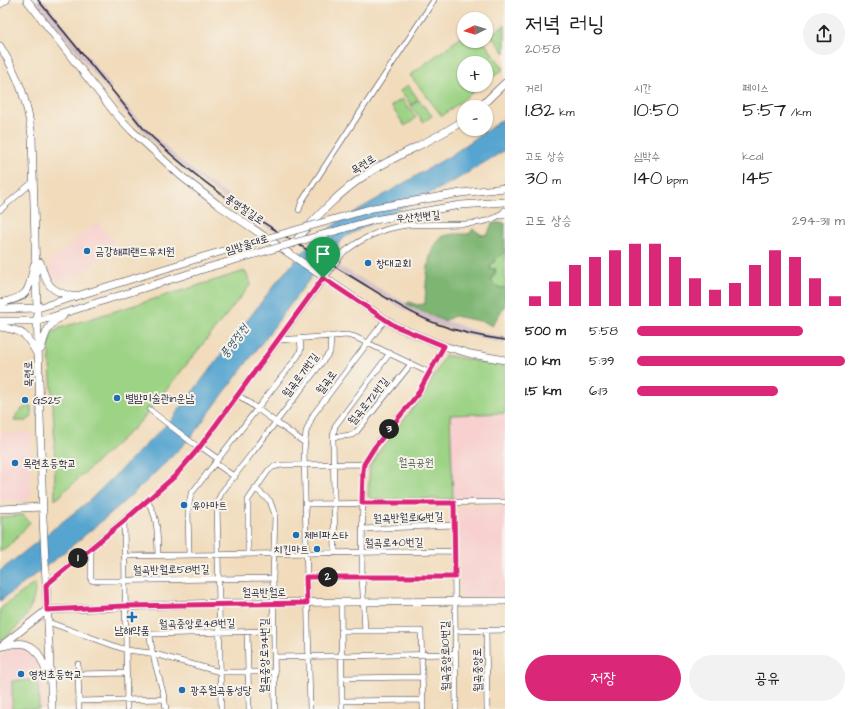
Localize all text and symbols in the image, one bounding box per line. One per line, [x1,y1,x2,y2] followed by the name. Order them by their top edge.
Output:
[525,9,605,40] text: 저녁 러닝
[457,12,493,48] north arrow
[457,12,493,136] map controls
[803,13,845,55] button: share
[525,40,560,58] text: 20:58
[457,56,493,92] button: +
[525,81,543,96] text: 거리
[634,81,651,96] text: 시간
[742,81,769,96] text: 페이스
[525,96,555,124] text: 1.82
[634,96,679,124] text: 10:50
[742,96,786,124] text: 5:57
[457,100,493,136] button: −
[555,105,575,120] text: km
[786,105,811,120] text: /km
[525,149,565,164] text: 고도 상승
[634,149,660,164] text: 심박수
[742,149,763,164] text: kcal
[348,151,379,178] street label: 목련로
[525,164,548,192] text: 30
[634,164,662,192] text: 140
[742,164,773,192] text: 145
[548,173,561,188] text: m
[662,173,688,188] text: bpm
[222,191,267,228] street label: 풍영철길로
[395,207,441,226] street label: 우산천변길
[525,212,572,230] text: 고도 상승
[792,212,845,230] text: 294–311 m
[224,231,271,258] street label: 임방울대로
[306,237,340,278] pin
[312,243,334,265] icon: arrive
[95,244,175,259] place label: 금강해피랜드유치원
[82,246,92,256] marker: 금강해피랜드유치원
[376,256,411,271] place label: 창대교회
[363,258,373,268] marker: 창대교회
[216,320,254,362] water label: 풍영정천
[525,322,566,340] text: 500 m
[589,322,618,340] text: 5:58
[279,350,322,401] street label: 월곡로71번길
[525,352,560,370] text: 1.0 km
[589,352,614,370] text: 5:39
[21,360,36,387] street label: 목련로
[312,367,340,397] street label: 월곡로
[345,374,392,428] street label: 월곡로72번길
[525,382,561,400] text: 1.5 km
[589,382,608,400] text: 6:13
[125,391,194,406] place label: 별밤미술관in운남
[33,393,62,408] place label: GS25
[112,393,122,403] marker: 별밤미술관in운남
[20,395,30,405] marker: GS25
[379,419,399,439] pin: 3
[386,421,392,436] text: 3
[398,455,434,470] park label: 월곡공원
[23,456,76,471] place label: 목련초등학교
[10,458,20,468] marker: 목련초등학교
[192,498,228,513] place label: 유아마트
[179,500,189,510] marker: 유아마트
[373,509,444,526] street label: 월곡반월로16번길
[304,528,348,543] place label: 제비파스타
[291,530,301,540] marker: 제비파스타
[365,534,424,551] street label: 월곡로40번길
[274,542,309,557] place label: 치킨마트
[312,544,322,554] marker: 치킨마트
[68,548,88,568] pin: 1
[77,550,79,565] text: 1
[132,561,210,578] street label: 월곡반월로58번길
[318,567,338,587] pin: 2
[325,569,331,584] text: 2
[242,585,286,600] street label: 월곡반월로
[127,612,137,622] marker: 남해약품
[159,615,236,632] street label: 월곡중앙로48번길
[257,618,272,694] street label: 월곡중앙로34번길
[437,621,454,691] street label: 월곡중앙로10번길
[114,623,150,638] place label: 남해약품
[470,648,485,692] street label: 월곡중앙로
[525,655,681,701] button: 저장
[689,655,845,701] button: 공유
[29,667,82,682] place label: 영천초등학교
[16,669,26,679] marker: 영천초등학교
[190,683,252,698] place label: 광주월곡동성당
[177,685,187,695] marker: 광주월곡동성당

